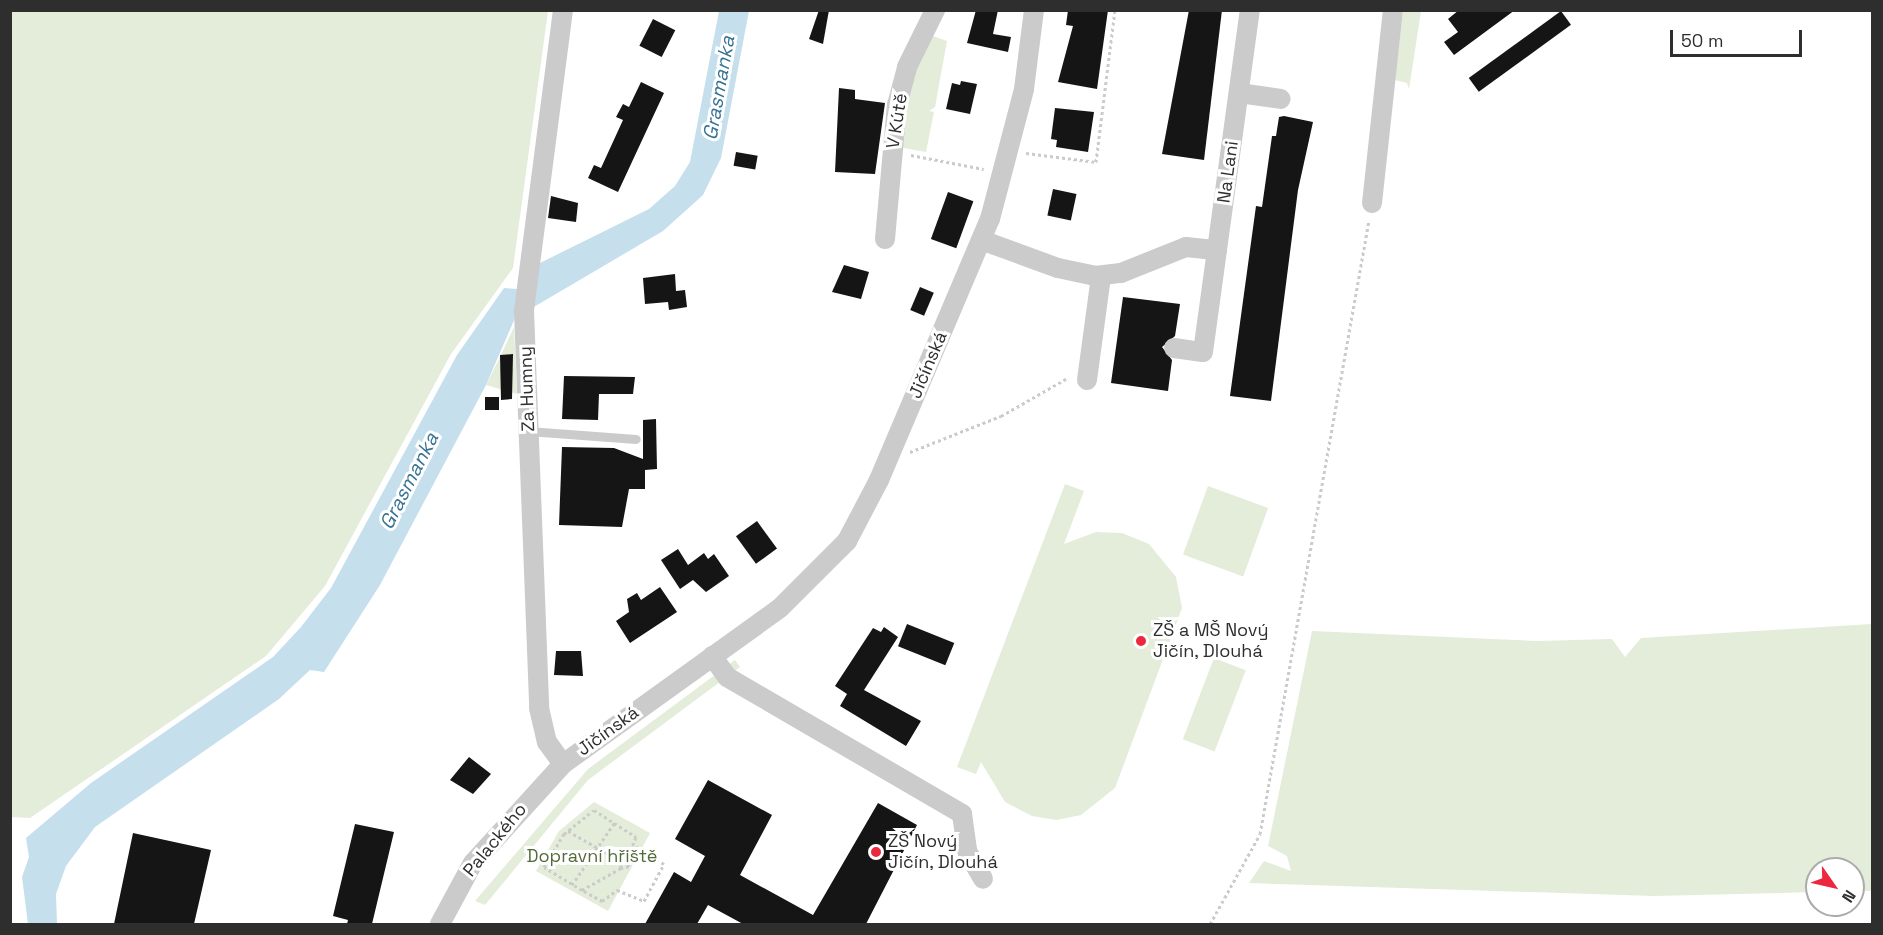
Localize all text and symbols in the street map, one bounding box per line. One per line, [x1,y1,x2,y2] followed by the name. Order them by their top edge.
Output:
[1673,18,1805,56] scale bar
[1681,29,1723,52] text: 50 m
[698,34,740,142] water label: Grasmanka
[882,92,912,150] street label: V Kútě
[1213,140,1243,204] street label: Na Lani
[904,328,952,402] street label: Jičínská
[515,346,539,432] street label: Za Humny
[374,429,444,533] water label: Grasmanka
[1153,620,1269,662] place label: ZŠ a MŠ Nový Jičín, Dlouhá
[1134,634,1148,648] marker: ZŠ a MŠ Nový Jičín, Dlouhá
[573,702,643,760] street label: Jičínská
[459,799,531,881] street label: Palackého
[888,831,998,874] place label: ZŠ Nový Jičín, Dlouhá
[527,845,657,867] park label: Dopravní hřiště
[869,845,883,859] marker: ZŠ Nový Jičín, Dlouhá
[1805,857,1865,917] north arrow
[1837,886,1860,907] text: N

